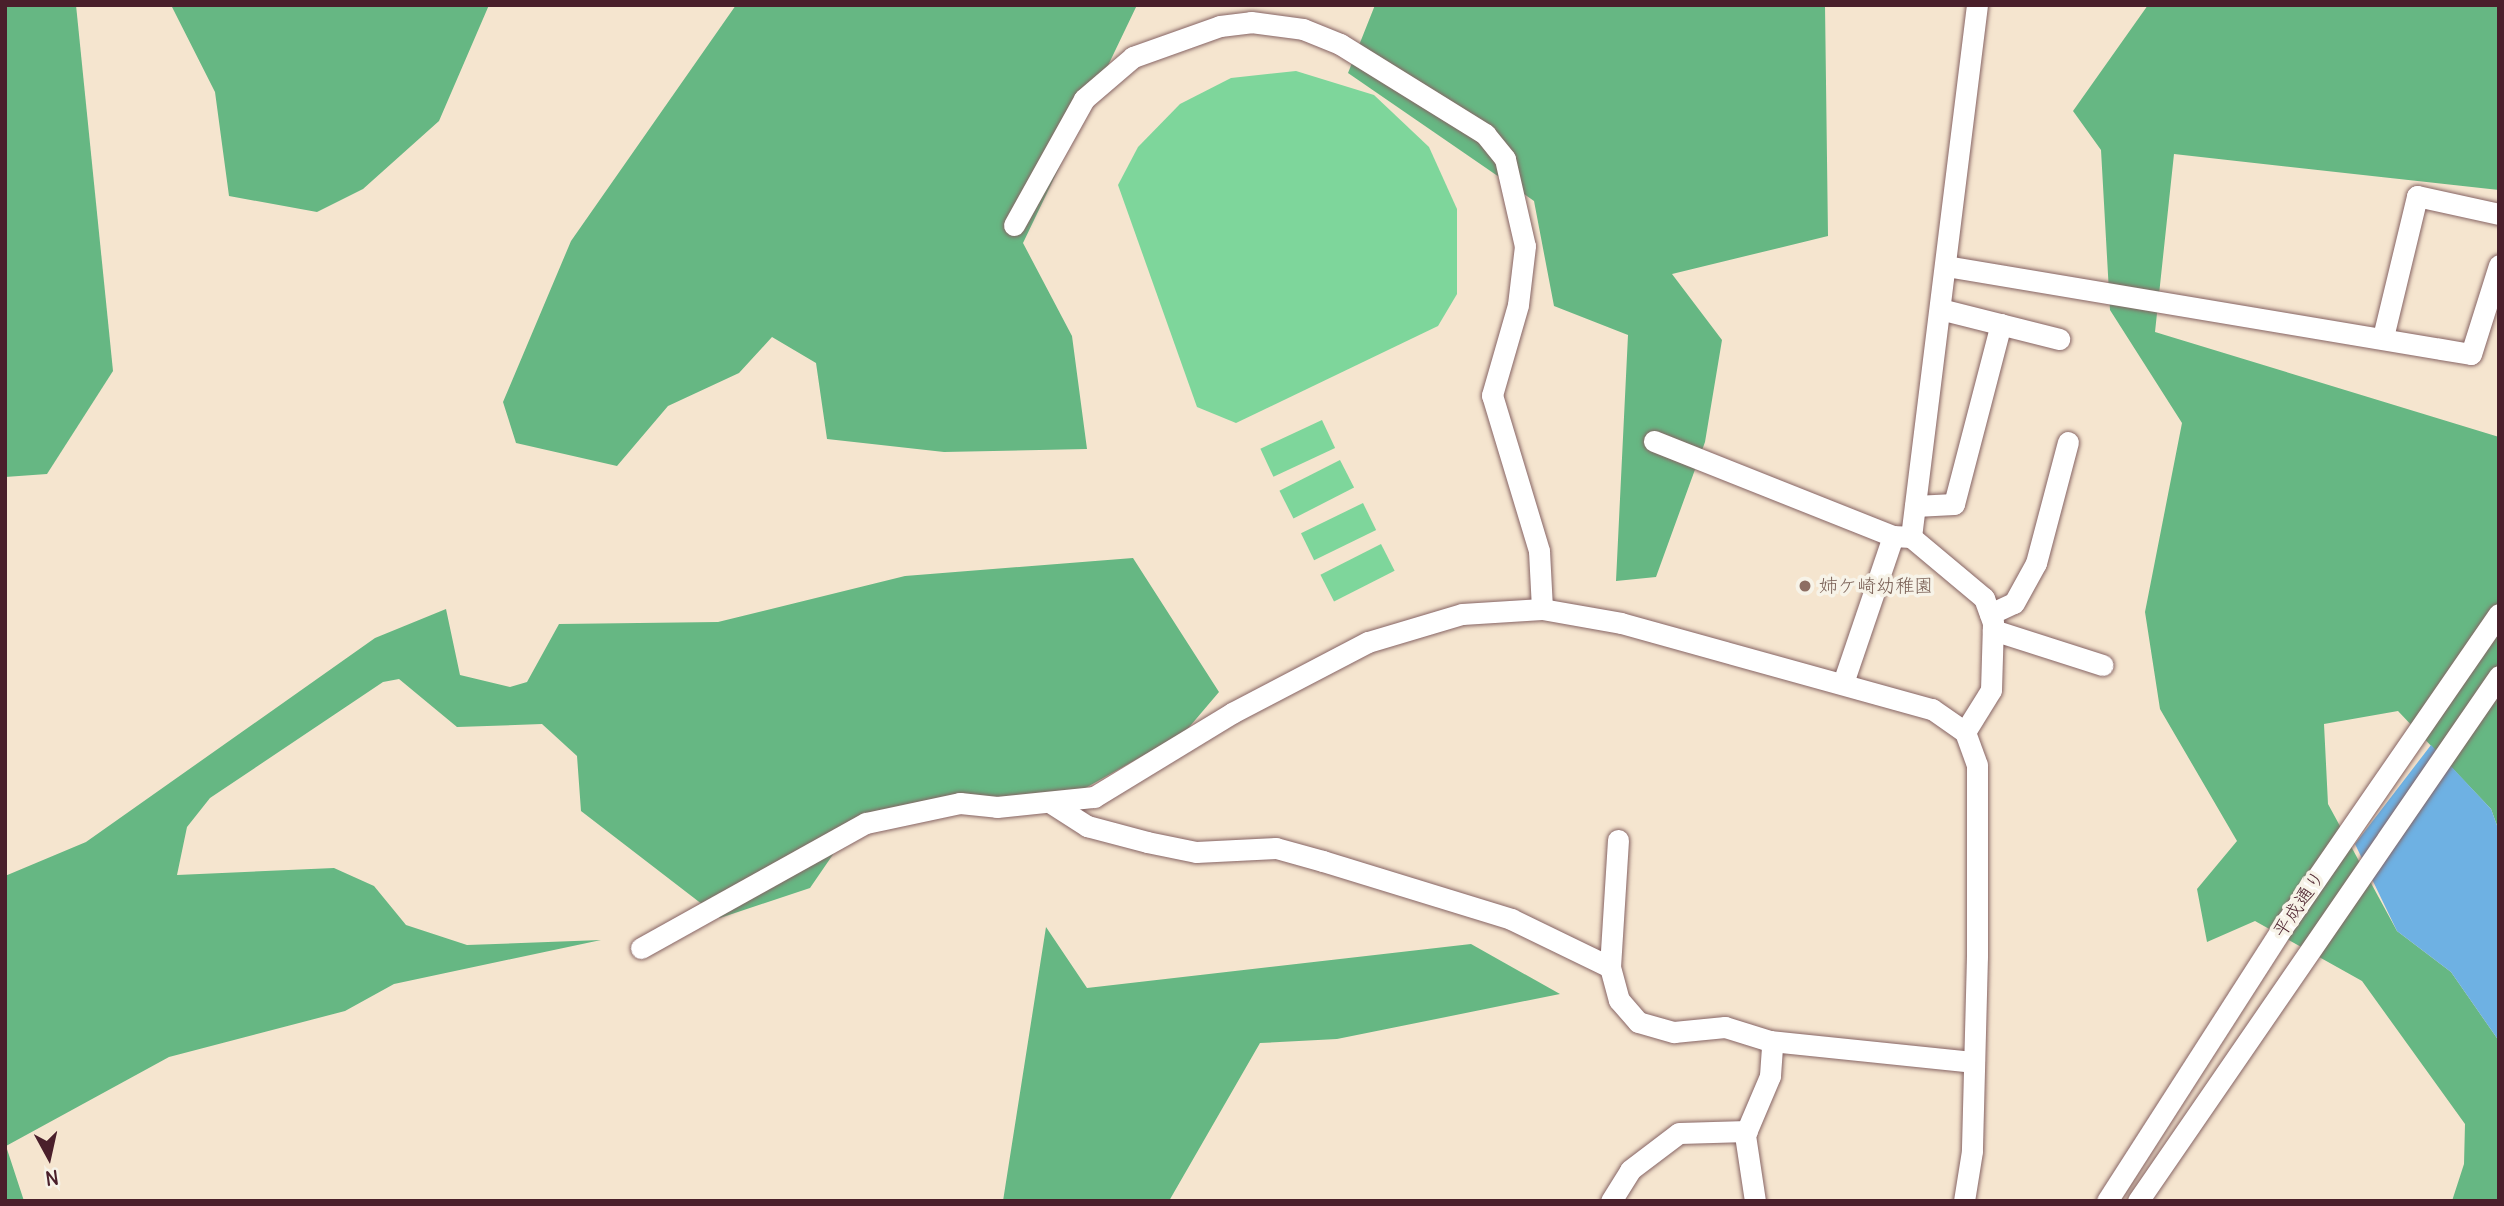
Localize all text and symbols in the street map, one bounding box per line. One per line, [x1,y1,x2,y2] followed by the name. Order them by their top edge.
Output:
[1819,575,1933,597] place label: 姉ケ崎幼稚園
[1797,578,1813,594] marker: 姉ケ崎幼稚園
[2268,866,2330,942] street label: 平成通り
[14,1122,84,1192] north arrow
[44,1165,60,1191] text: N

